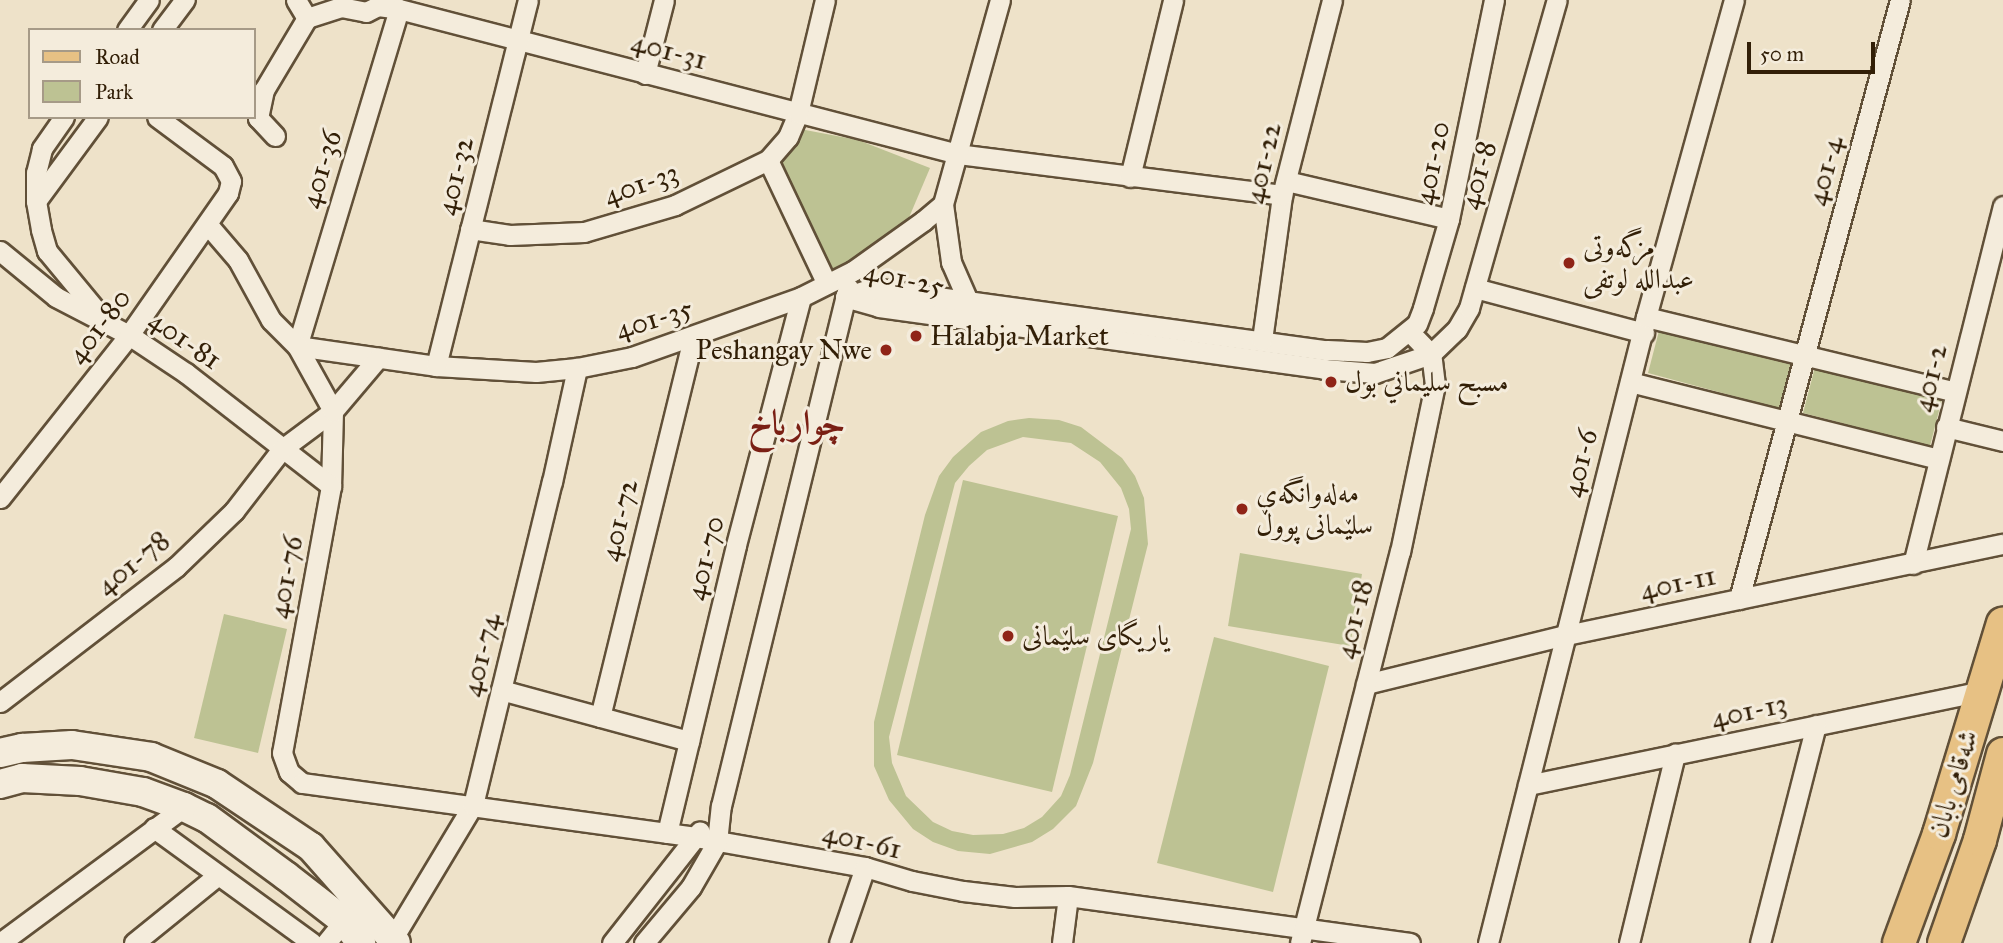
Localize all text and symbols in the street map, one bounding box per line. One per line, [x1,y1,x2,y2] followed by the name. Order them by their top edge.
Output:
[628,25,710,77] street label: 401-31
[28,28,256,119] legend
[1751,28,1879,72] scale bar
[1760,41,1804,67] text: 50 m
[95,44,140,70] text: Road
[95,79,133,105] text: Park
[1407,118,1457,208] street label: 401-20
[1237,119,1289,207] street label: 401-22
[293,126,349,212] street label: 401-36
[1800,133,1850,209] street label: 401-4
[429,134,481,218] street label: 401-32
[1452,137,1504,213] street label: 401-8
[599,156,683,212] street label: 401-33
[1583,230,1694,296] place label: مزگەوتی عبداللە لوتفی
[861,254,947,304] street label: 401-25
[1561,255,1577,271] marker: مزگەوتی عبداللە لوتفی
[60,282,138,370] street label: 401-80
[612,291,696,347] street label: 401-35
[143,303,227,377] street label: 401-81
[930,319,1109,353] place label: Halabja Market
[908,328,924,344] marker: Halabja Market
[696,333,872,367] place label: Peshangay Nwe
[1905,341,1955,415] street label: 401-2
[878,342,894,358] marker: Peshangay Nwe
[1345,365,1509,399] place label: مسبح سلیماني بول
[1323,374,1339,390] marker: مسبح سلیماني بول
[748,402,846,444] district label: چوارباخ
[1555,426,1605,500] street label: 401-6
[593,476,645,564] street label: 401-72
[1256,476,1373,542] place label: مەلەوانگەی سلێمانی پووڵ
[1234,501,1250,517] marker: مەلەوانگەی سلێمانی پووڵ
[678,512,732,604] street label: 401-70
[90,523,176,603] street label: 401-78
[262,533,310,621] street label: 401-76
[1637,559,1719,607] street label: 401-11
[1328,576,1380,662] street label: 401-18
[455,610,507,700] street label: 401-74
[1022,619,1169,653] place label: یاریگای سلێمانی
[1000,628,1016,644] marker: یاریگای سلێمانی
[1708,687,1790,735] street label: 401-13
[1921,726,1985,842] street label: شەقامی بابان
[820,816,904,866] street label: 401-61

